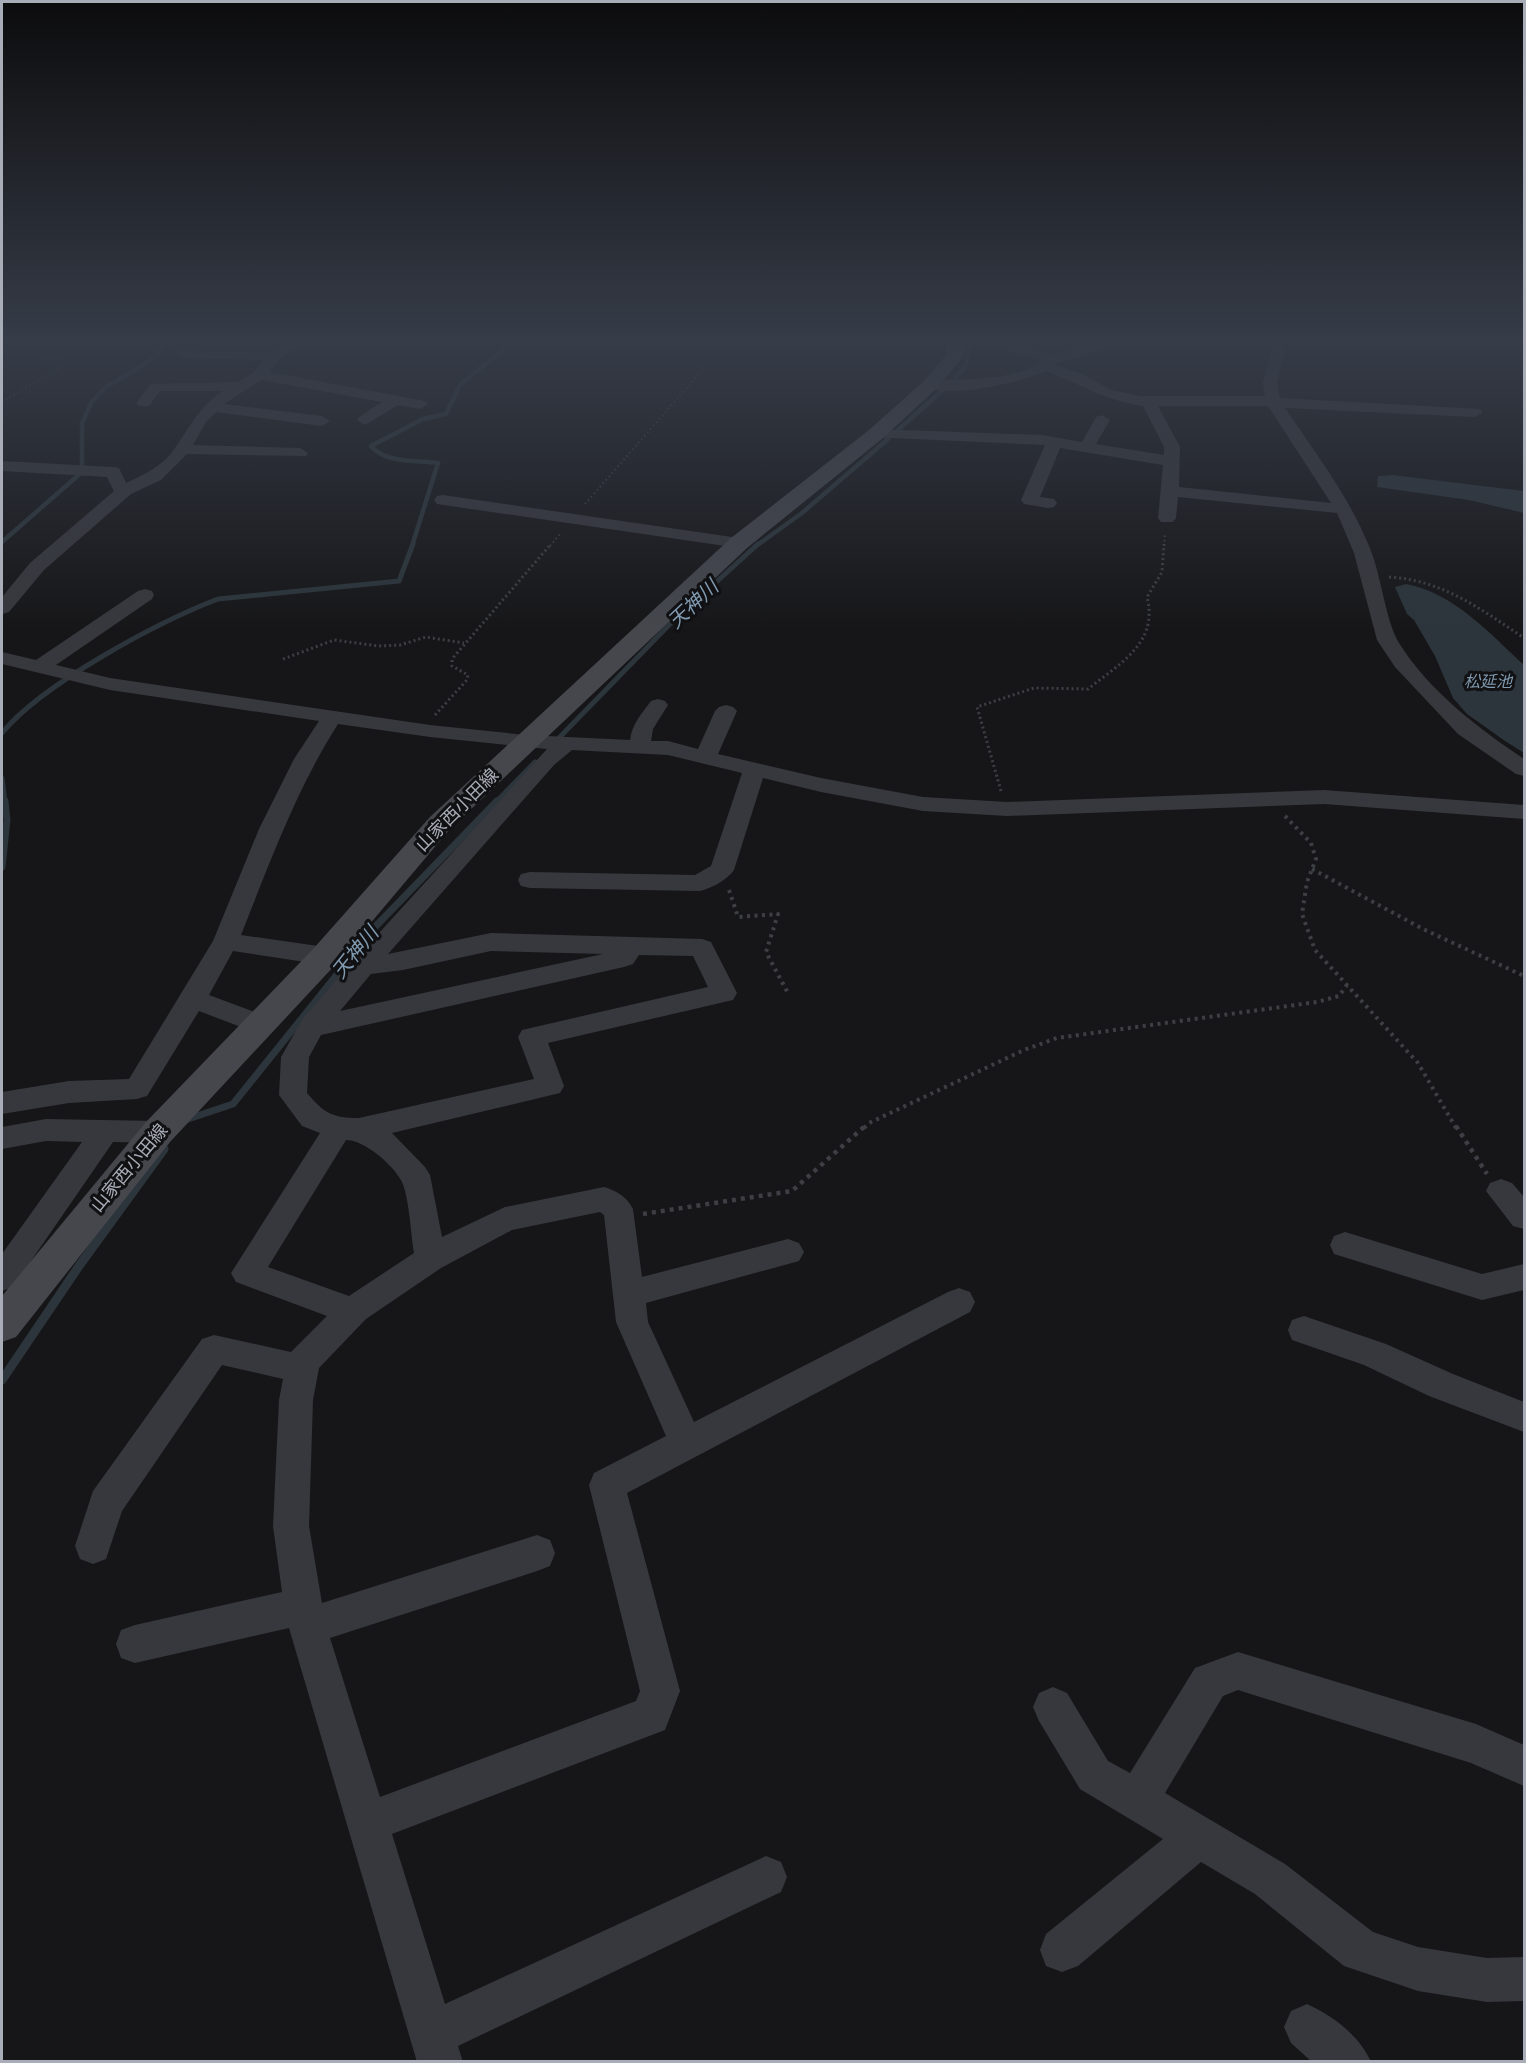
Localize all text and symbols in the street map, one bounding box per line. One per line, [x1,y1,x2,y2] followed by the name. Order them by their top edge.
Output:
[660,570,727,635] water label: 天神川
[1464,669,1514,693] water label: 松延池
[409,762,504,857] street label: 山家西小田線
[324,917,387,985] water label: 天神川
[84,1118,174,1218] street label: 山家西小田線

